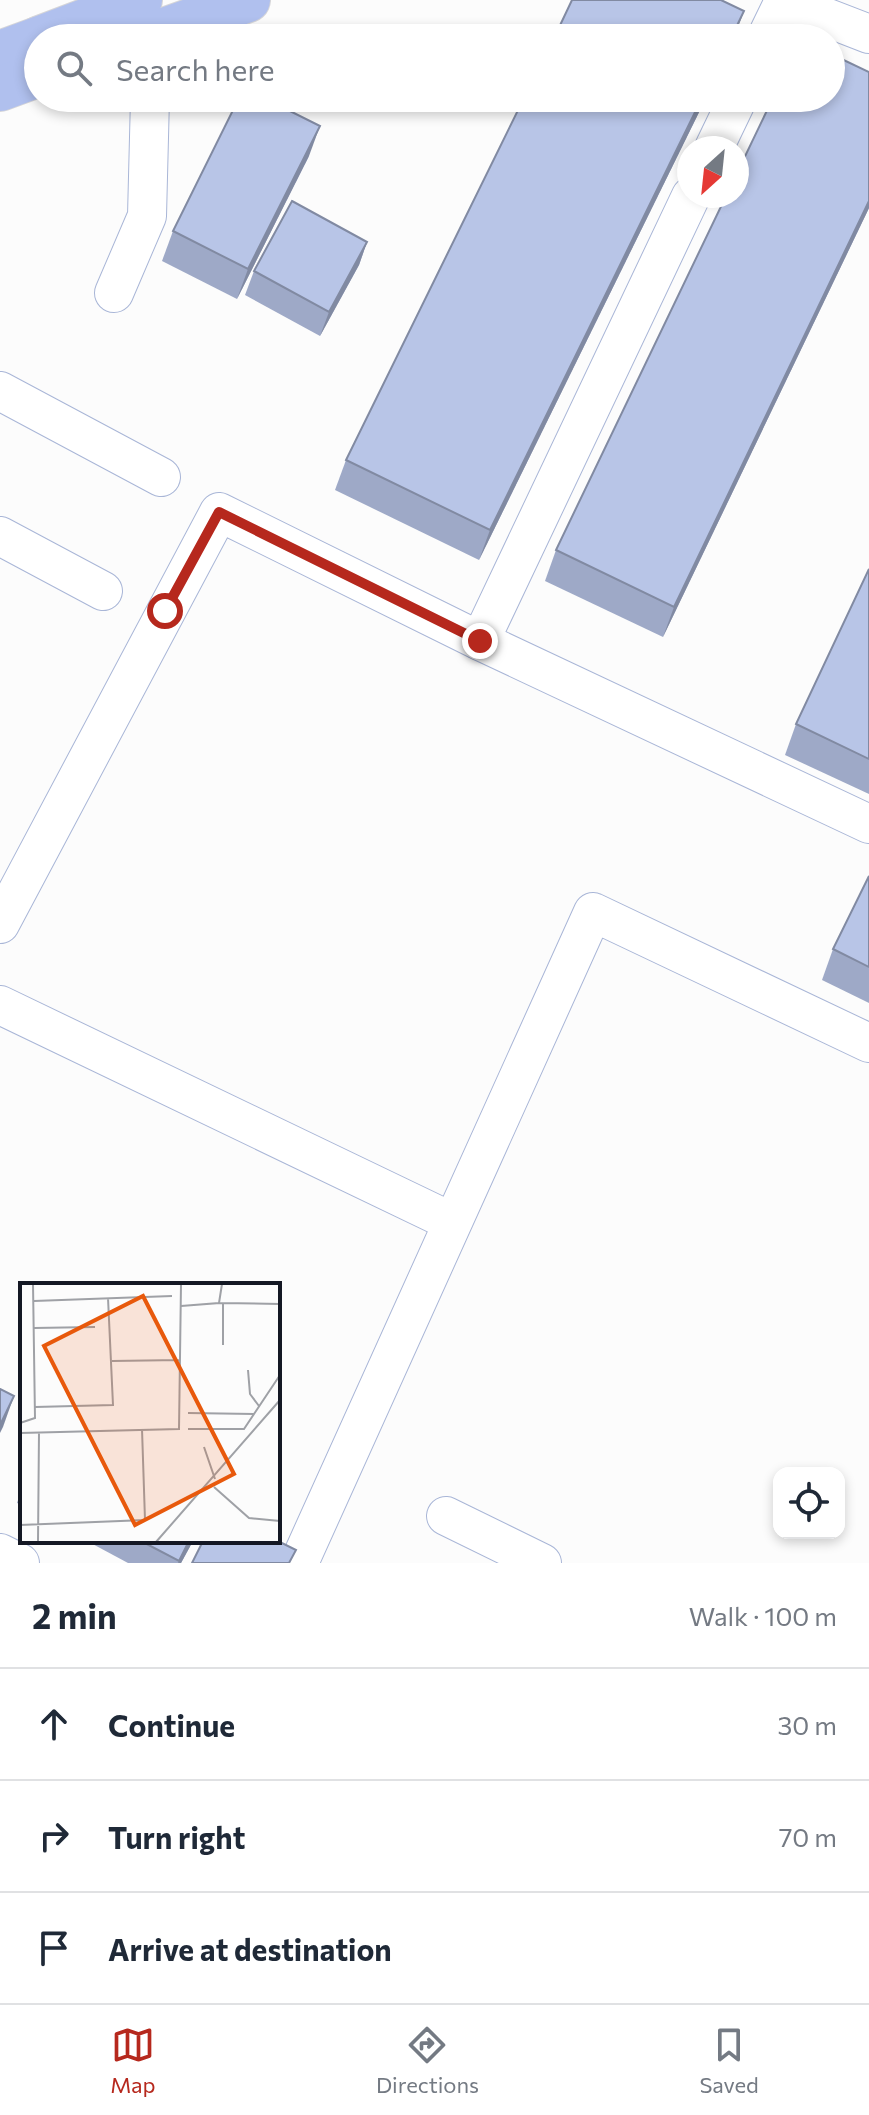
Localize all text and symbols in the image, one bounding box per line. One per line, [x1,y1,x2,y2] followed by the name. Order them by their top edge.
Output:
[24,24,845,112] search box
[52,46,96,90] icon: search
[116,50,275,87] text: Search here
[677,136,749,208] north arrow
[147,593,183,629] route start
[462,623,498,659] route end
[20,1283,280,1543] inset map
[773,1467,845,1539] map controls
[773,1467,845,1539] button: locate
[32,1594,117,1636] text: 2 min
[689,1600,837,1631] text: Walk · 100 m
[32,1702,76,1746] icon: ahead
[108,1706,235,1743] text: Continue
[778,1709,837,1740] text: 30 m
[32,1814,76,1858] icon: right
[108,1818,245,1855] text: Turn right
[779,1821,837,1852] text: 70 m
[32,1926,76,1970] icon: arrive
[108,1930,392,1967] text: Arrive at destination
[110,2023,156,2098] tab: Map
[376,2023,479,2098] tab: Directions
[699,2023,759,2098] tab: Saved

